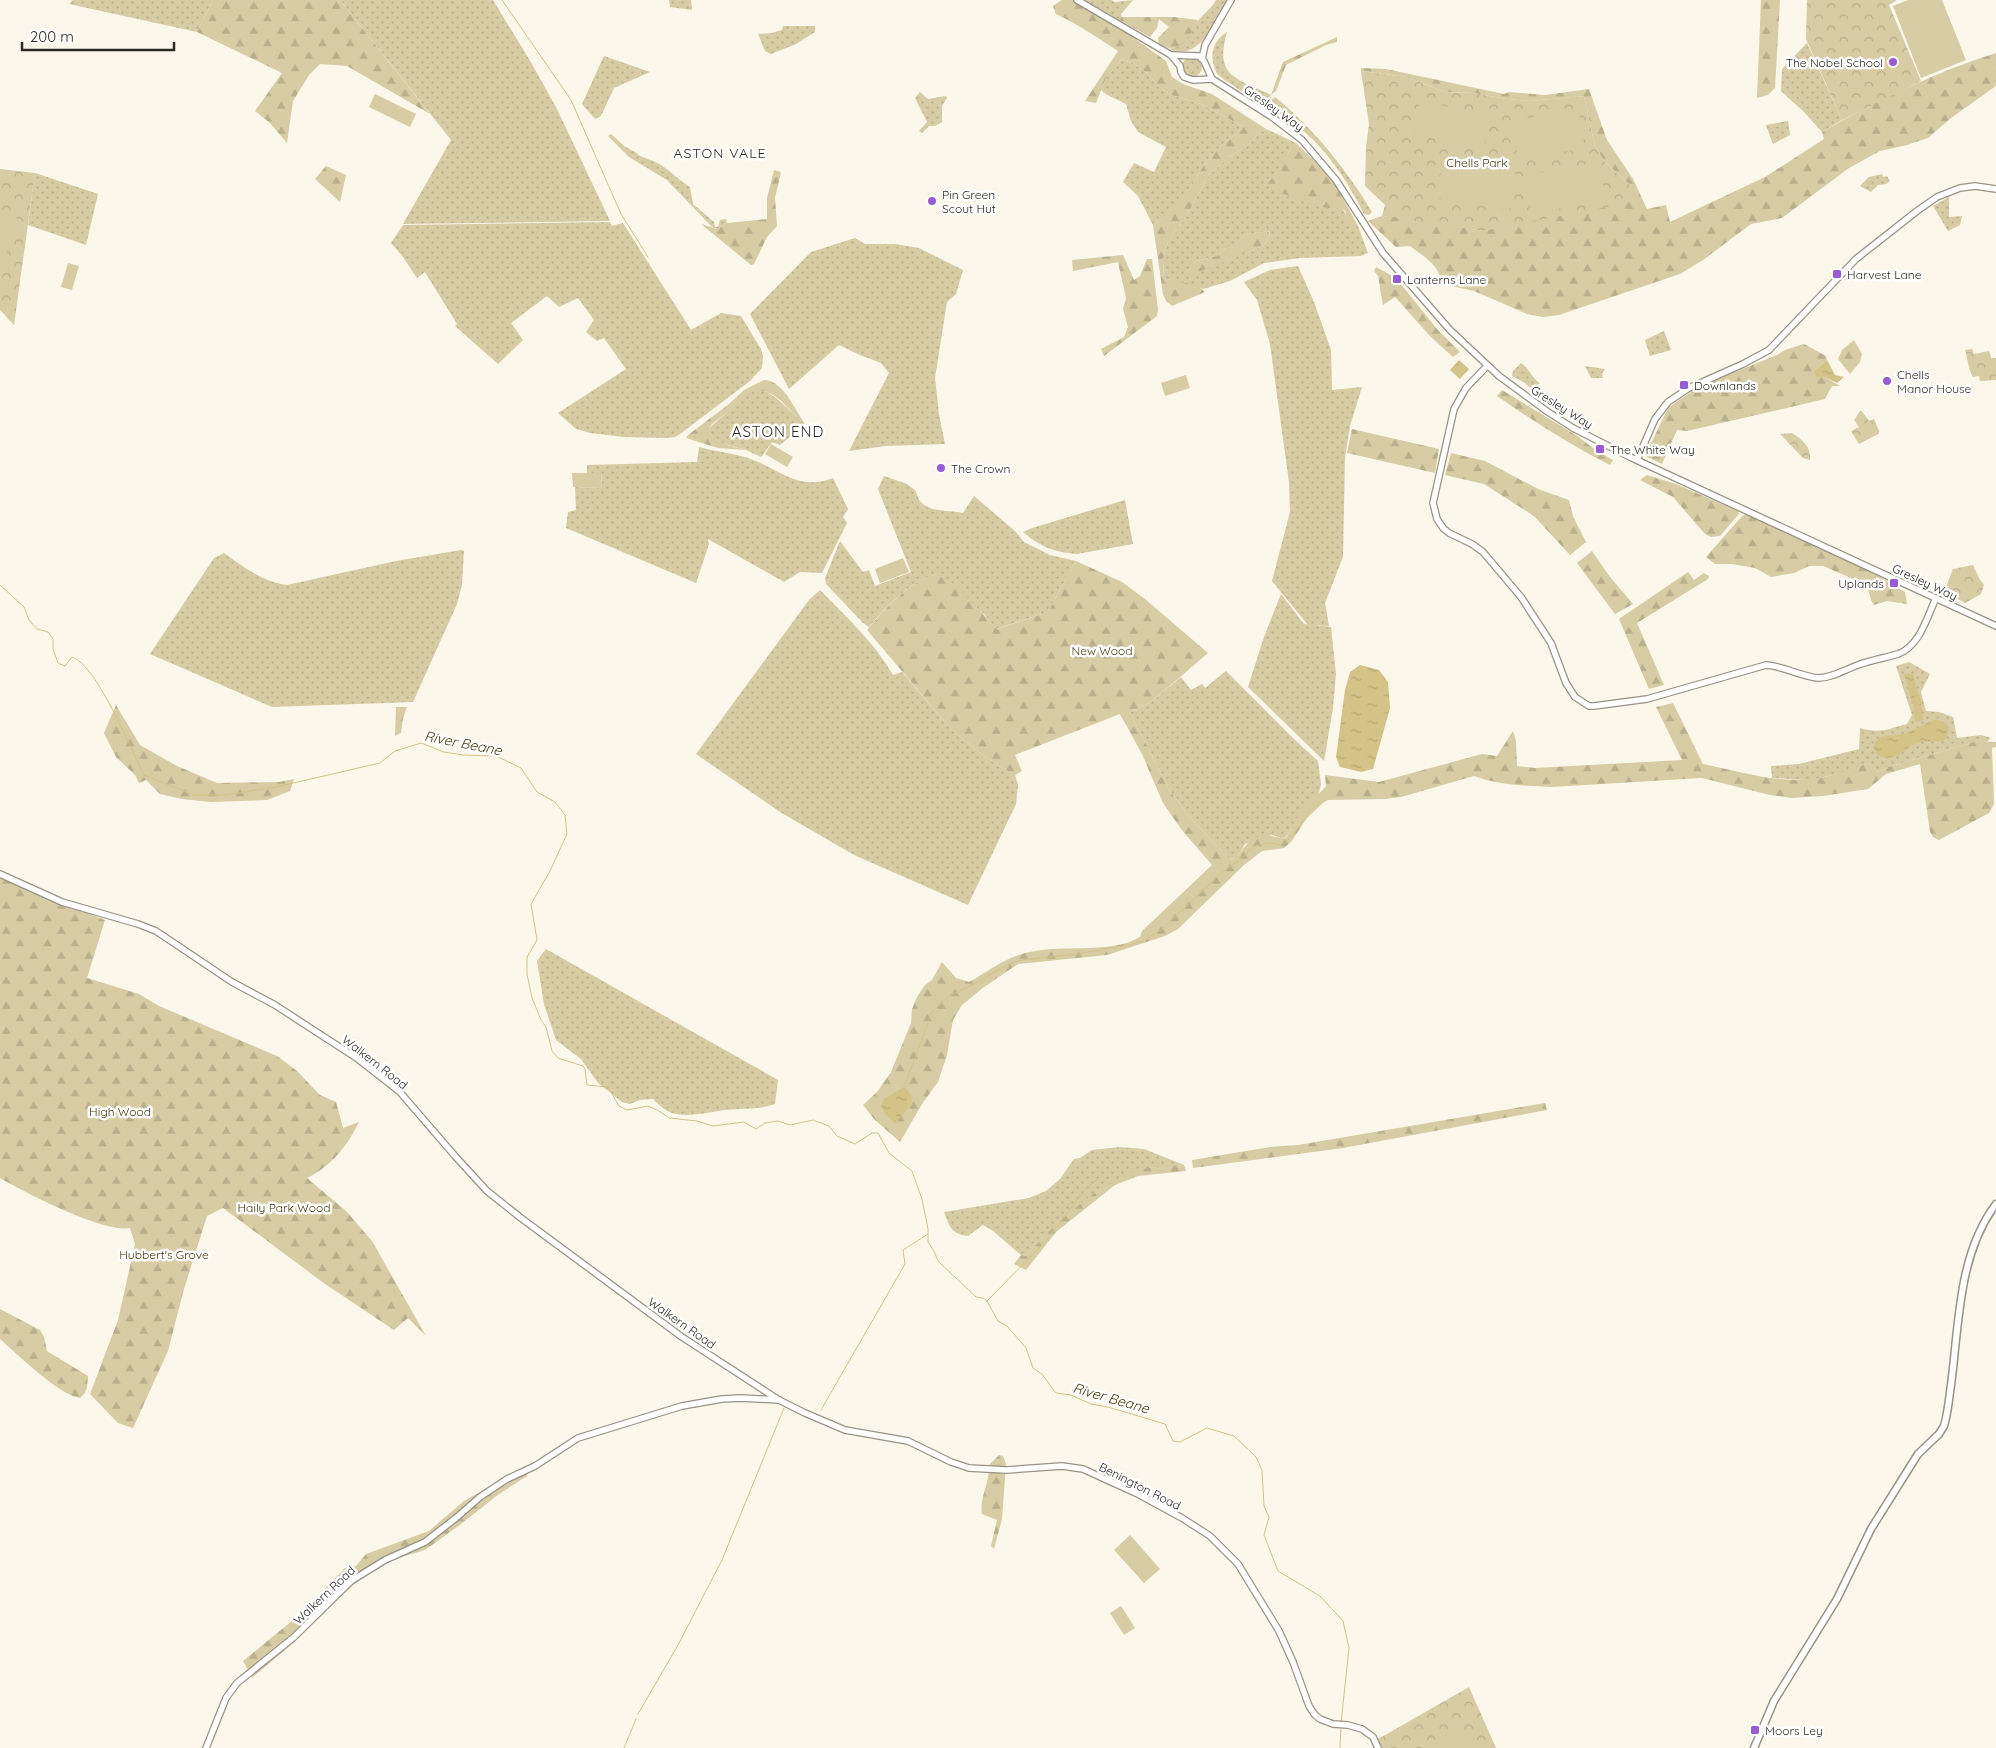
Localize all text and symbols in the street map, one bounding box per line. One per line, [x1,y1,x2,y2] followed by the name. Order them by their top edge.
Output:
[22,20,175,52] scale bar
[30,27,74,46] text: 200 m
[1786,55,1883,70] place label: The Nobel School
[1887,56,1899,68] marker: The Nobel School
[1241,82,1307,134] street label: Gresley Way
[673,144,767,162] district label: ASTON VALE
[1446,155,1508,170] park label: Chells Park
[942,187,996,216] place label: Pin Green Scout Hut
[926,195,938,207] marker: Pin Green Scout Hut
[1847,267,1922,282] place label: Harvest Lane
[1831,268,1843,280] marker: Harvest Lane
[1407,272,1486,287] place label: Lanterns Lane
[1391,273,1403,285] marker: Lanterns Lane
[1897,367,1972,396] place label: Chells Manor House
[1881,375,1893,387] marker: Chells Manor House
[1694,378,1756,393] place label: Downlands
[1678,379,1690,391] marker: Downlands
[1528,382,1596,432] street label: Gresley Way
[732,422,824,441] district label: ASTON END
[1610,442,1695,457] place label: The White Way
[1594,443,1606,455] marker: The White Way
[951,461,1011,476] place label: The Crown
[935,462,947,474] marker: The Crown
[1890,560,1960,604] street label: Gresley Way
[1838,576,1884,591] place label: Uplands
[1888,577,1900,589] marker: Uplands
[1072,643,1133,658] park label: New Wood
[423,727,504,760] water label: River Beane
[339,1032,411,1092] street label: Walkern Road
[89,1104,151,1119] park label: High Wood
[237,1200,331,1215] park label: Haily Park Wood
[119,1247,209,1262] park label: Hubbert's Grove
[645,1294,719,1352] street label: Walkern Road
[1071,1379,1152,1418] water label: River Beane
[1097,1459,1183,1513] street label: Benington Road
[290,1563,358,1627] street label: Walkern Road
[1765,1723,1823,1738] place label: Moors Ley
[1749,1724,1761,1736] marker: Moors Ley

